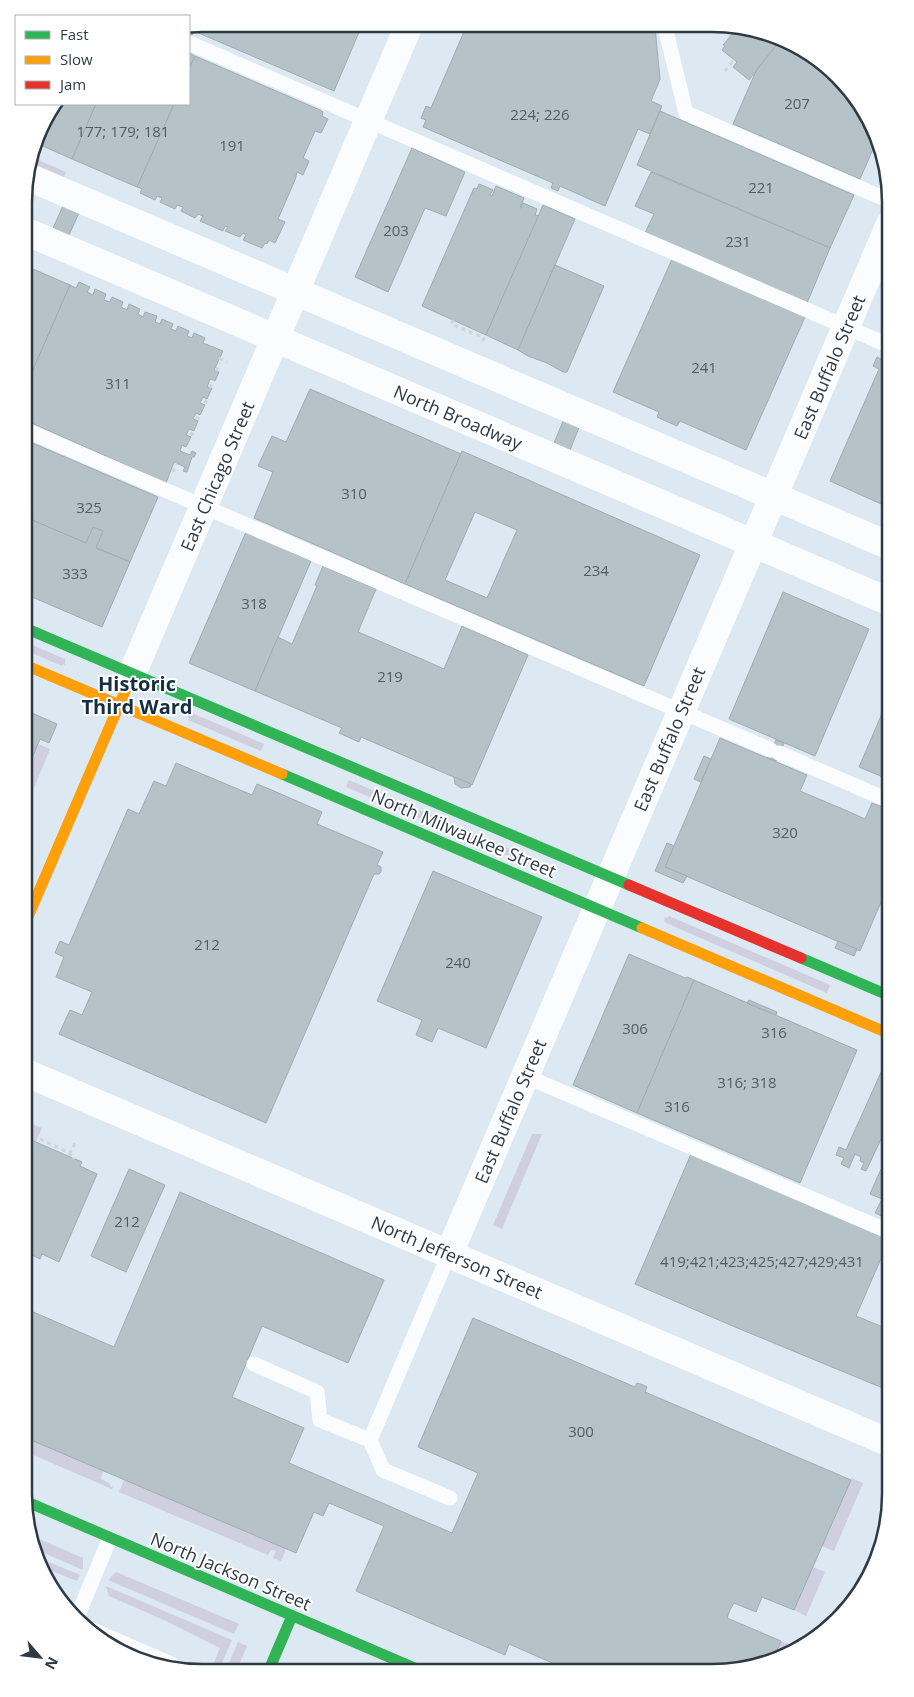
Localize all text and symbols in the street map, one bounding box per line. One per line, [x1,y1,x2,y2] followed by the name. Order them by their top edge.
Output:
[15,15,190,105] legend
[60,24,89,44] text: Fast
[60,49,93,69] text: Slow
[58,74,86,94] text: Jam
[784,93,810,113] house number: 207
[510,104,570,124] house number: 224; 226
[77,121,169,141] house number: 177; 179; 181
[219,135,245,155] house number: 191
[748,177,774,197] house number: 221
[383,220,409,240] house number: 203
[725,231,751,251] house number: 231
[788,291,870,443] street label: East Buffalo Street
[691,357,717,377] house number: 241
[105,373,131,393] house number: 311
[390,379,527,455] street label: North Broadway
[175,397,259,555] street label: East Chicago Street
[341,483,367,503] house number: 310
[76,497,102,517] house number: 325
[583,560,609,580] house number: 234
[62,563,88,583] house number: 333
[241,593,267,613] house number: 318
[628,663,710,815] street label: East Buffalo Street
[377,666,403,686] house number: 219
[82,670,192,720] district label: Historic Third Ward
[368,783,560,883] street label: North Milwaukee Street
[772,822,798,842] house number: 320
[194,934,220,954] house number: 212
[445,952,471,972] house number: 240
[622,1018,648,1038] house number: 306
[761,1022,787,1042] house number: 316
[469,1035,551,1187] street label: East Buffalo Street
[717,1072,777,1092] house number: 316; 318
[664,1096,690,1116] house number: 316
[368,1210,546,1304] street label: North Jefferson Street
[114,1211,140,1231] house number: 212
[660,1251,864,1271] house number: 419;421;423;425;427;429;431
[568,1421,594,1441] house number: 300
[147,1526,315,1616] street label: North Jackson Street
[15,1632,65,1682] north arrow
[41,1654,63,1673] text: N

